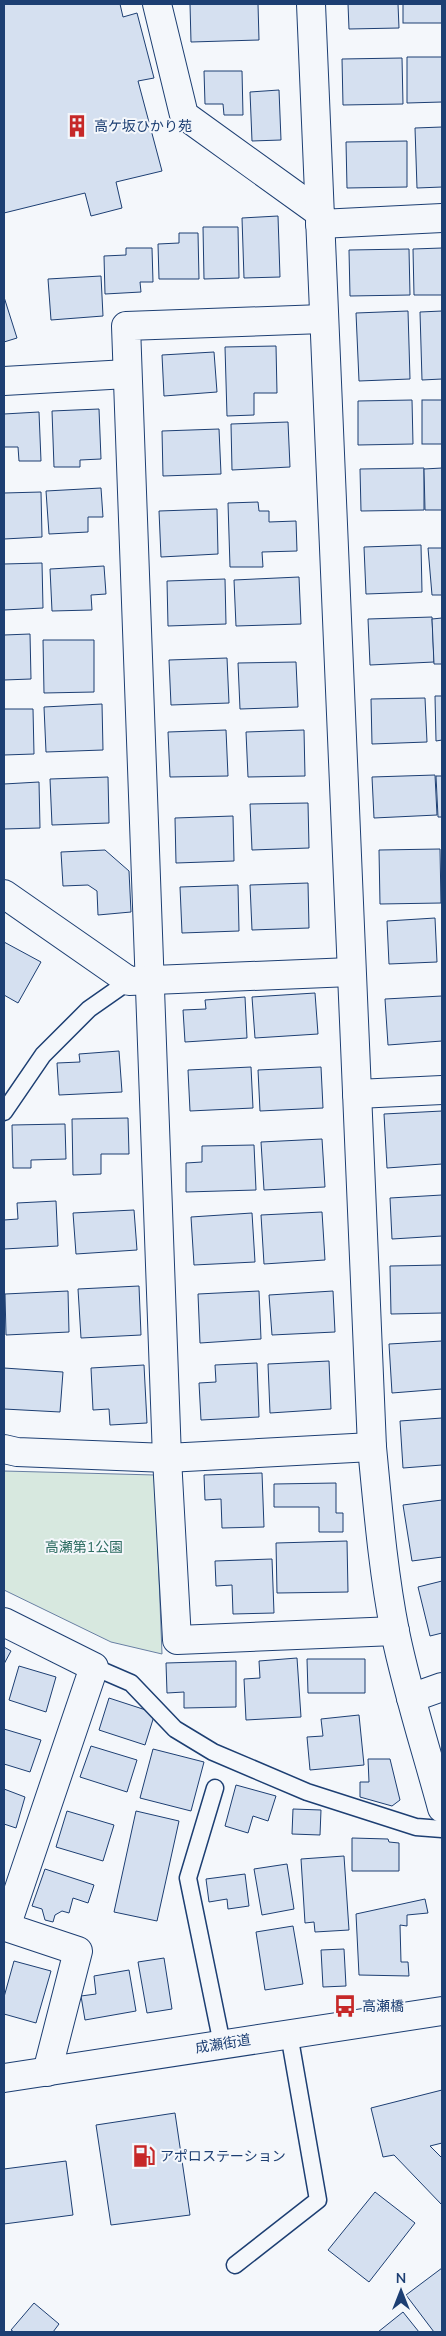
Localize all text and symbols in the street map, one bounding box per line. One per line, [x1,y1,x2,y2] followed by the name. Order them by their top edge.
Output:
[64,113,90,139] building icon: 高ケ坂ひかり苑
[94,117,192,136] place label: 高ケ坂ひかり苑
[45,1538,123,1557] park label: 高瀬第1公園
[332,1993,358,2019] bus stop icon: 高瀬橋
[362,1997,404,2016] place label: 高瀬橋
[194,2030,252,2058] street label: 成瀬街道
[131,2143,157,2169] fuel station icon: アポロステーション
[160,2147,286,2166] place label: アポロステーション
[376,2266,426,2316] north arrow
[396,2269,406,2288] text: N

